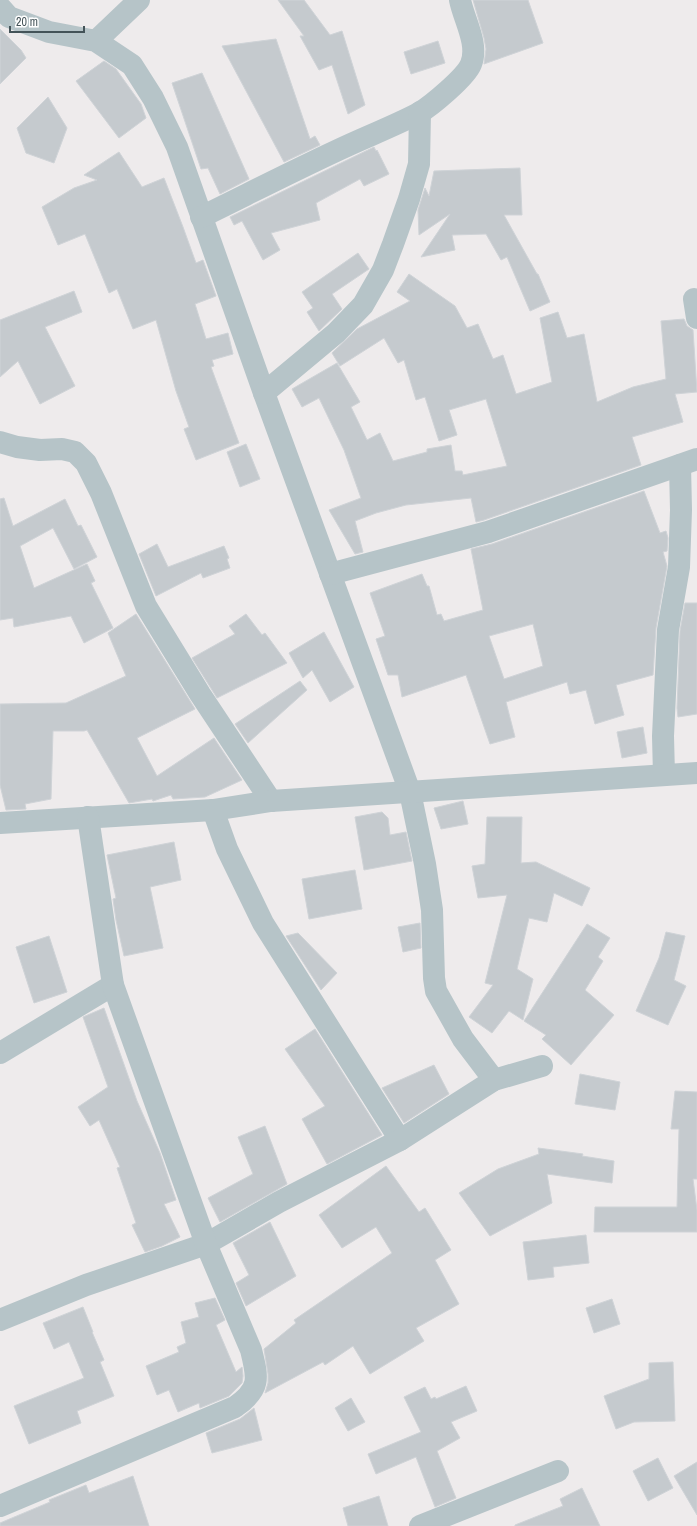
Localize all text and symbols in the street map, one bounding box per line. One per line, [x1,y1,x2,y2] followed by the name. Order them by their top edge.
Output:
[10,8,84,34] scale bar
[16,14,38,30] text: 20 m

